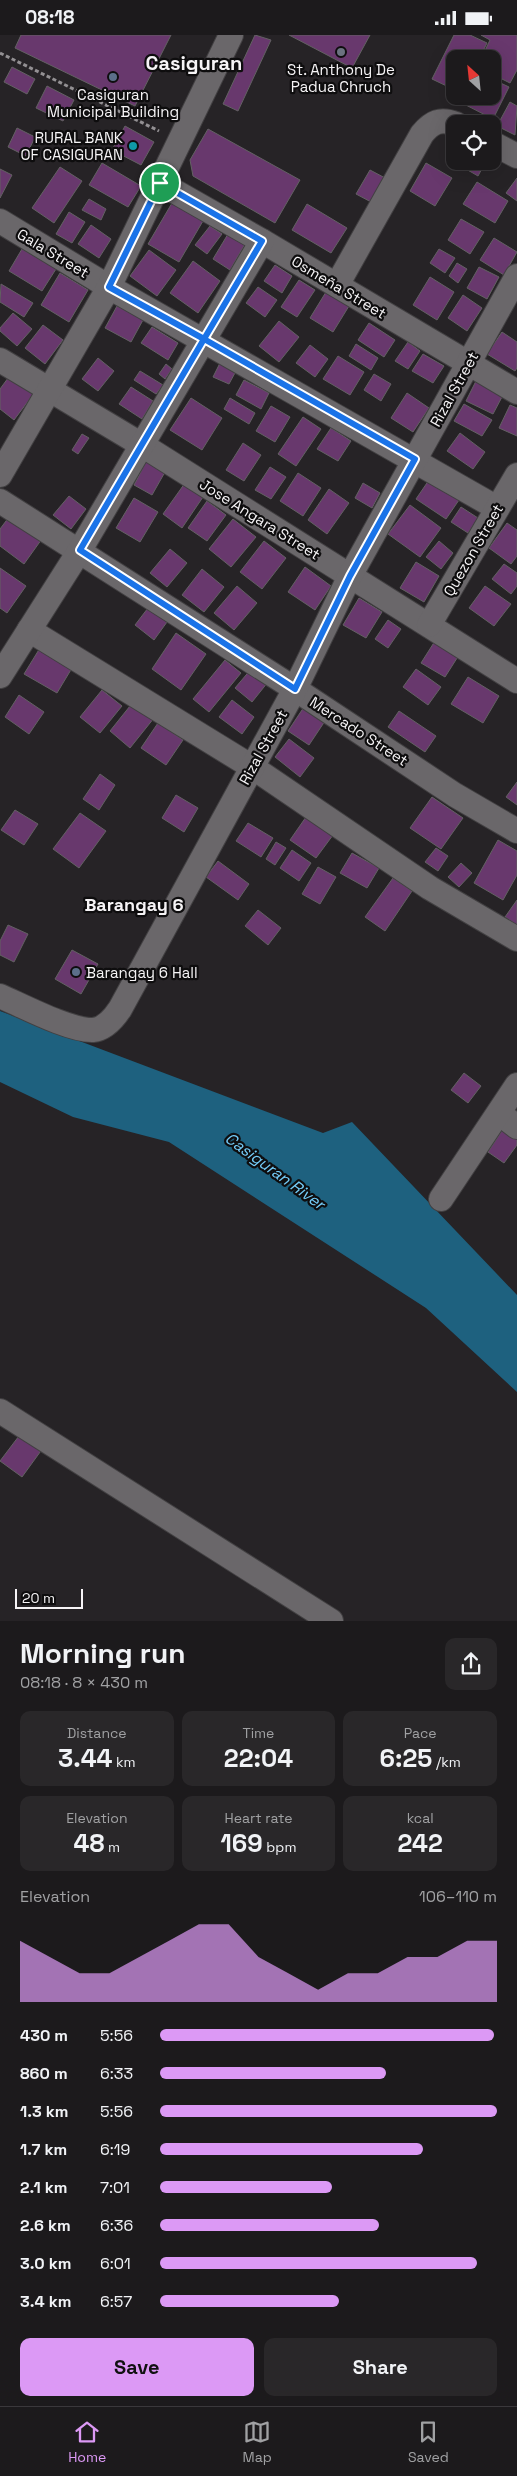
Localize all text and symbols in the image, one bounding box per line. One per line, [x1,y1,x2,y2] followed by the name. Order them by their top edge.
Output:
[25,5,74,30] text: 08:18
[335,46,347,58] marker: St. Anthony De Padua Chruch
[146,50,242,76] district label: Casiguran
[446,50,501,105] north arrow
[446,50,501,170] map controls
[287,60,395,96] place label: St. Anthony De Padua Chruch
[107,71,119,83] marker: Casiguran Municipal Building
[47,85,179,121] place label: Casiguran Municipal Building
[446,115,501,170] button: locate
[20,128,123,164] place label: RURAL BANK OF CASIGURAN
[127,140,139,152] marker: RURAL BANK OF CASIGURAN
[139,162,181,204] pin
[146,169,174,197] icon: arrive
[14,224,92,282] street label: Gala Street
[288,251,390,323] street label: Osmeña Street
[426,348,482,430] street label: Rizal Street
[196,474,324,564] street label: Jose Angara Street
[439,500,507,600] street label: Quezon Street
[306,692,412,770] street label: Mercado Street
[235,706,291,788] street label: Rizal Street
[84,893,184,916] district label: Barangay 6
[86,963,198,982] place label: Barangay 6 Hall
[70,966,82,978] marker: Barangay 6 Hall
[221,1128,331,1215] water label: Casiguran River
[15,1586,82,1609] scale bar
[22,1589,55,1607] text: 20 m
[20,1635,185,1671] text: Morning run
[445,1638,497,1690] button: share
[20,1672,148,1693] text: 08:18 · 8 × 430 m
[67,1724,127,1742] text: Distance
[243,1724,274,1742] text: Time
[404,1724,437,1742] text: Pace
[58,1742,112,1774] text: 3.44
[224,1742,293,1774] text: 22:04
[380,1742,432,1774] text: 6:25
[112,1753,136,1771] text: km
[432,1753,461,1771] text: /km
[66,1809,128,1827] text: Elevation
[225,1809,292,1827] text: Heart rate
[407,1809,434,1827] text: kcal
[74,1827,104,1859] text: 48
[221,1827,263,1859] text: 169
[398,1827,443,1859] text: 242
[104,1838,120,1856] text: m
[263,1838,296,1856] text: bpm
[20,1886,90,1907] text: Elevation
[419,1886,497,1907] text: 106–110 m
[20,2025,68,2046] text: 430 m
[100,2025,133,2046] text: 5:56
[20,2063,68,2084] text: 860 m
[100,2063,133,2084] text: 6:33
[20,2101,68,2122] text: 1.3 km
[100,2101,133,2122] text: 5:56
[20,2139,67,2160] text: 1.7 km
[100,2139,130,2160] text: 6:19
[20,2177,67,2198] text: 2.1 km
[100,2177,130,2198] text: 7:01
[20,2215,71,2236] text: 2.6 km
[100,2215,133,2236] text: 6:36
[20,2253,71,2274] text: 3.0 km
[100,2253,131,2274] text: 6:01
[20,2291,71,2312] text: 3.4 km
[100,2291,132,2312] text: 6:57
[20,2338,254,2396] button: Save
[264,2338,497,2396] button: Share
[68,2418,106,2466] tab: Home
[243,2418,272,2466] tab: Map
[408,2418,449,2466] tab: Saved

